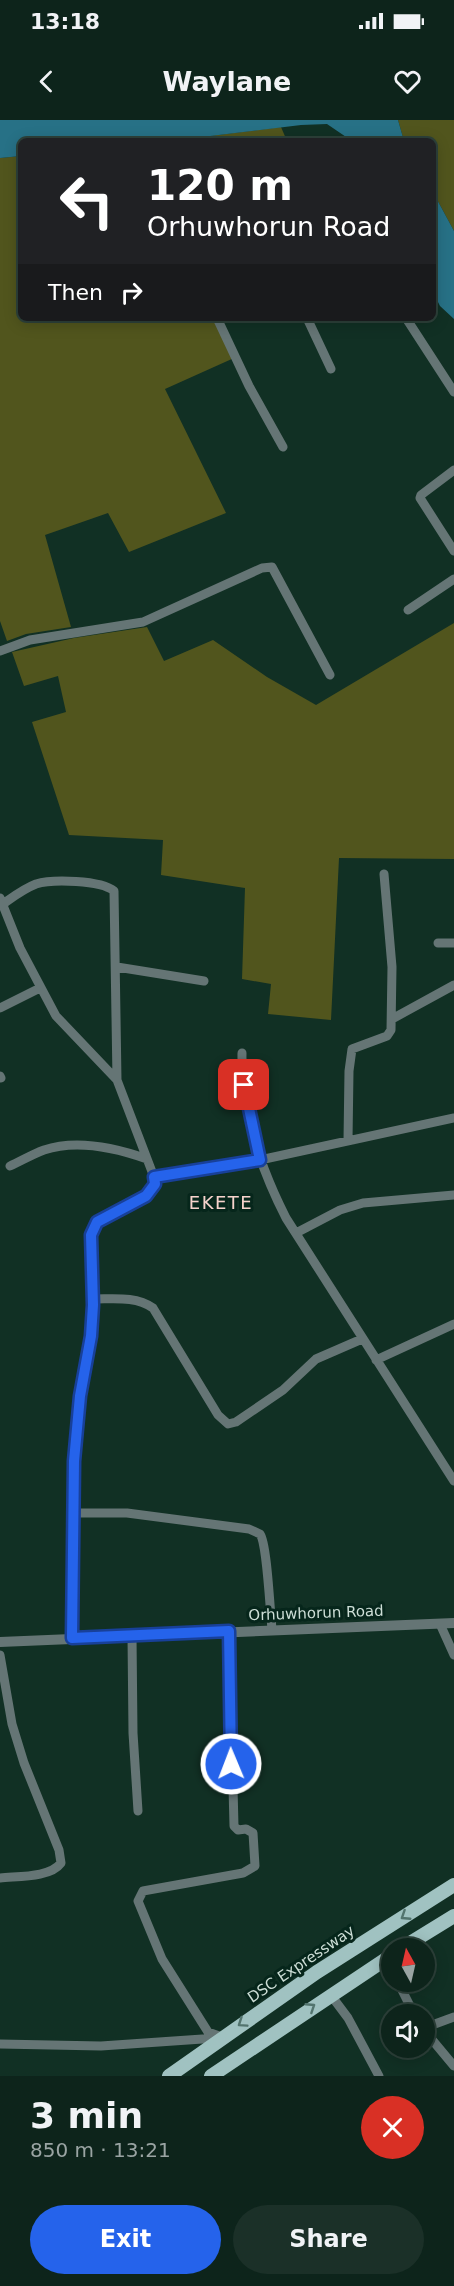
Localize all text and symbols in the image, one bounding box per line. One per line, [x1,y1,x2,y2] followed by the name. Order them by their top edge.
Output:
[30,9,100,34] text: 13:18
[30,65,63,98] icon: back
[391,65,424,98] icon: heart
[163,66,291,97] text: Waylane
[147,161,293,210] text: 120 m
[48,162,126,240] icon: left
[147,211,390,242] text: Orhuwhorun Road
[115,276,148,309] icon: right
[48,280,103,305] text: Then
[218,1059,269,1110] pin
[227,1068,260,1101] icon: arrive
[189,1192,253,1213] district label: EKETE
[248,1602,384,1624] street label: Orhuwhorun Road
[199,1732,263,1796] position arrow
[401,1909,412,1920] one-way arrow
[244,1921,358,2006] street label: DSC Expressway
[381,1938,435,1992] north arrow
[381,1938,435,2058] map controls
[304,2003,315,2014] one-way arrow
[381,2004,435,2058] button: sound
[238,2016,248,2028] one-way arrow
[30,2095,143,2136] text: 3 min
[361,2096,424,2159] button: close
[30,2138,171,2162] text: 850 m · 13:21
[30,2205,221,2274] button: Exit
[233,2205,424,2274] button: Share

